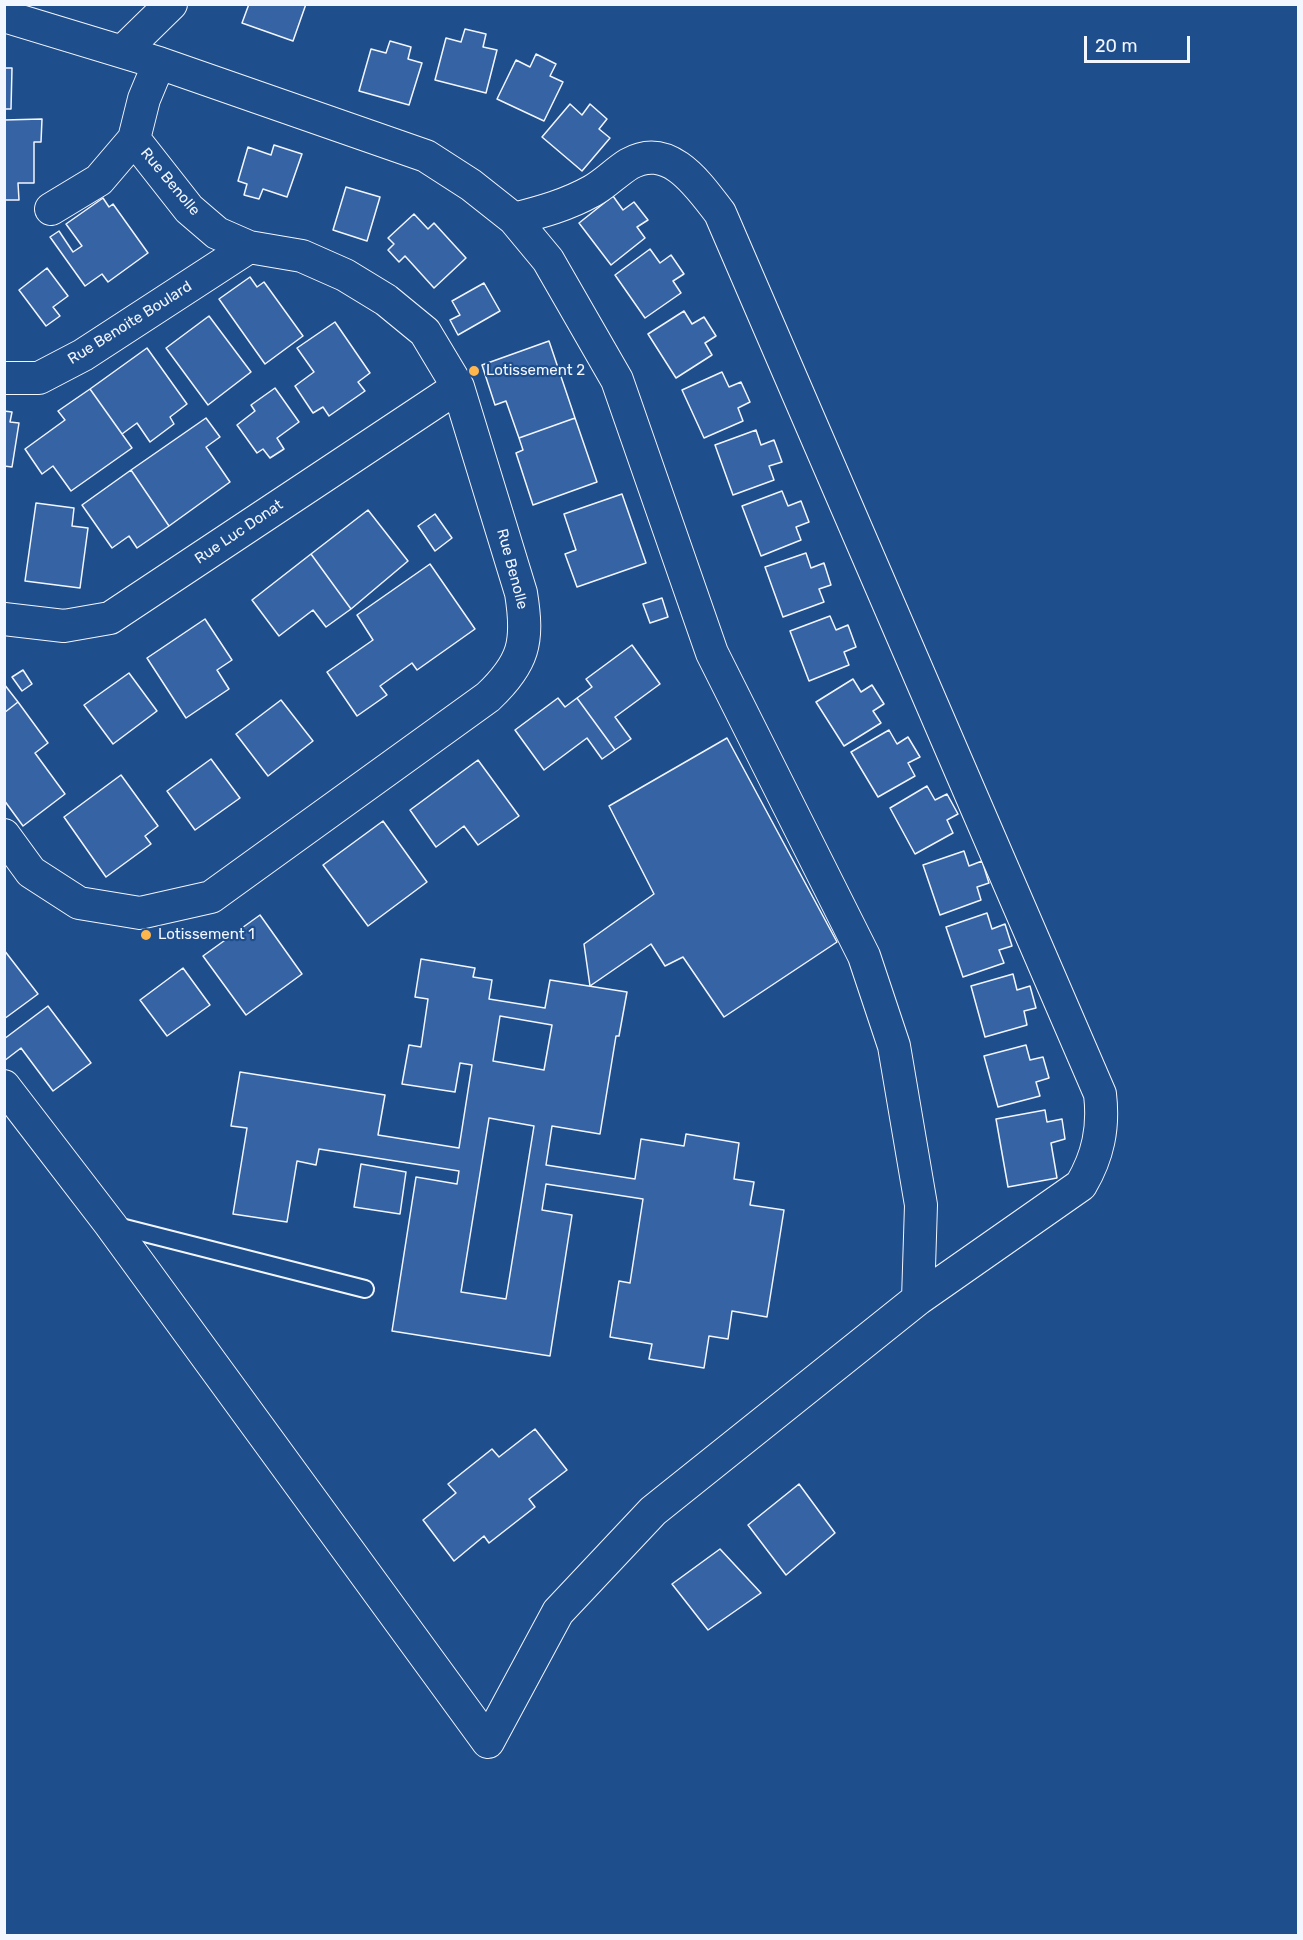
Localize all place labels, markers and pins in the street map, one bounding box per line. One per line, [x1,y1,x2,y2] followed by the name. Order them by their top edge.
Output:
[486,362,585,380] place label: Lotissement 2
[467,364,481,378] marker: Lotissement 2
[158,926,255,944] place label: Lotissement 1
[139,928,153,942] marker: Lotissement 1

